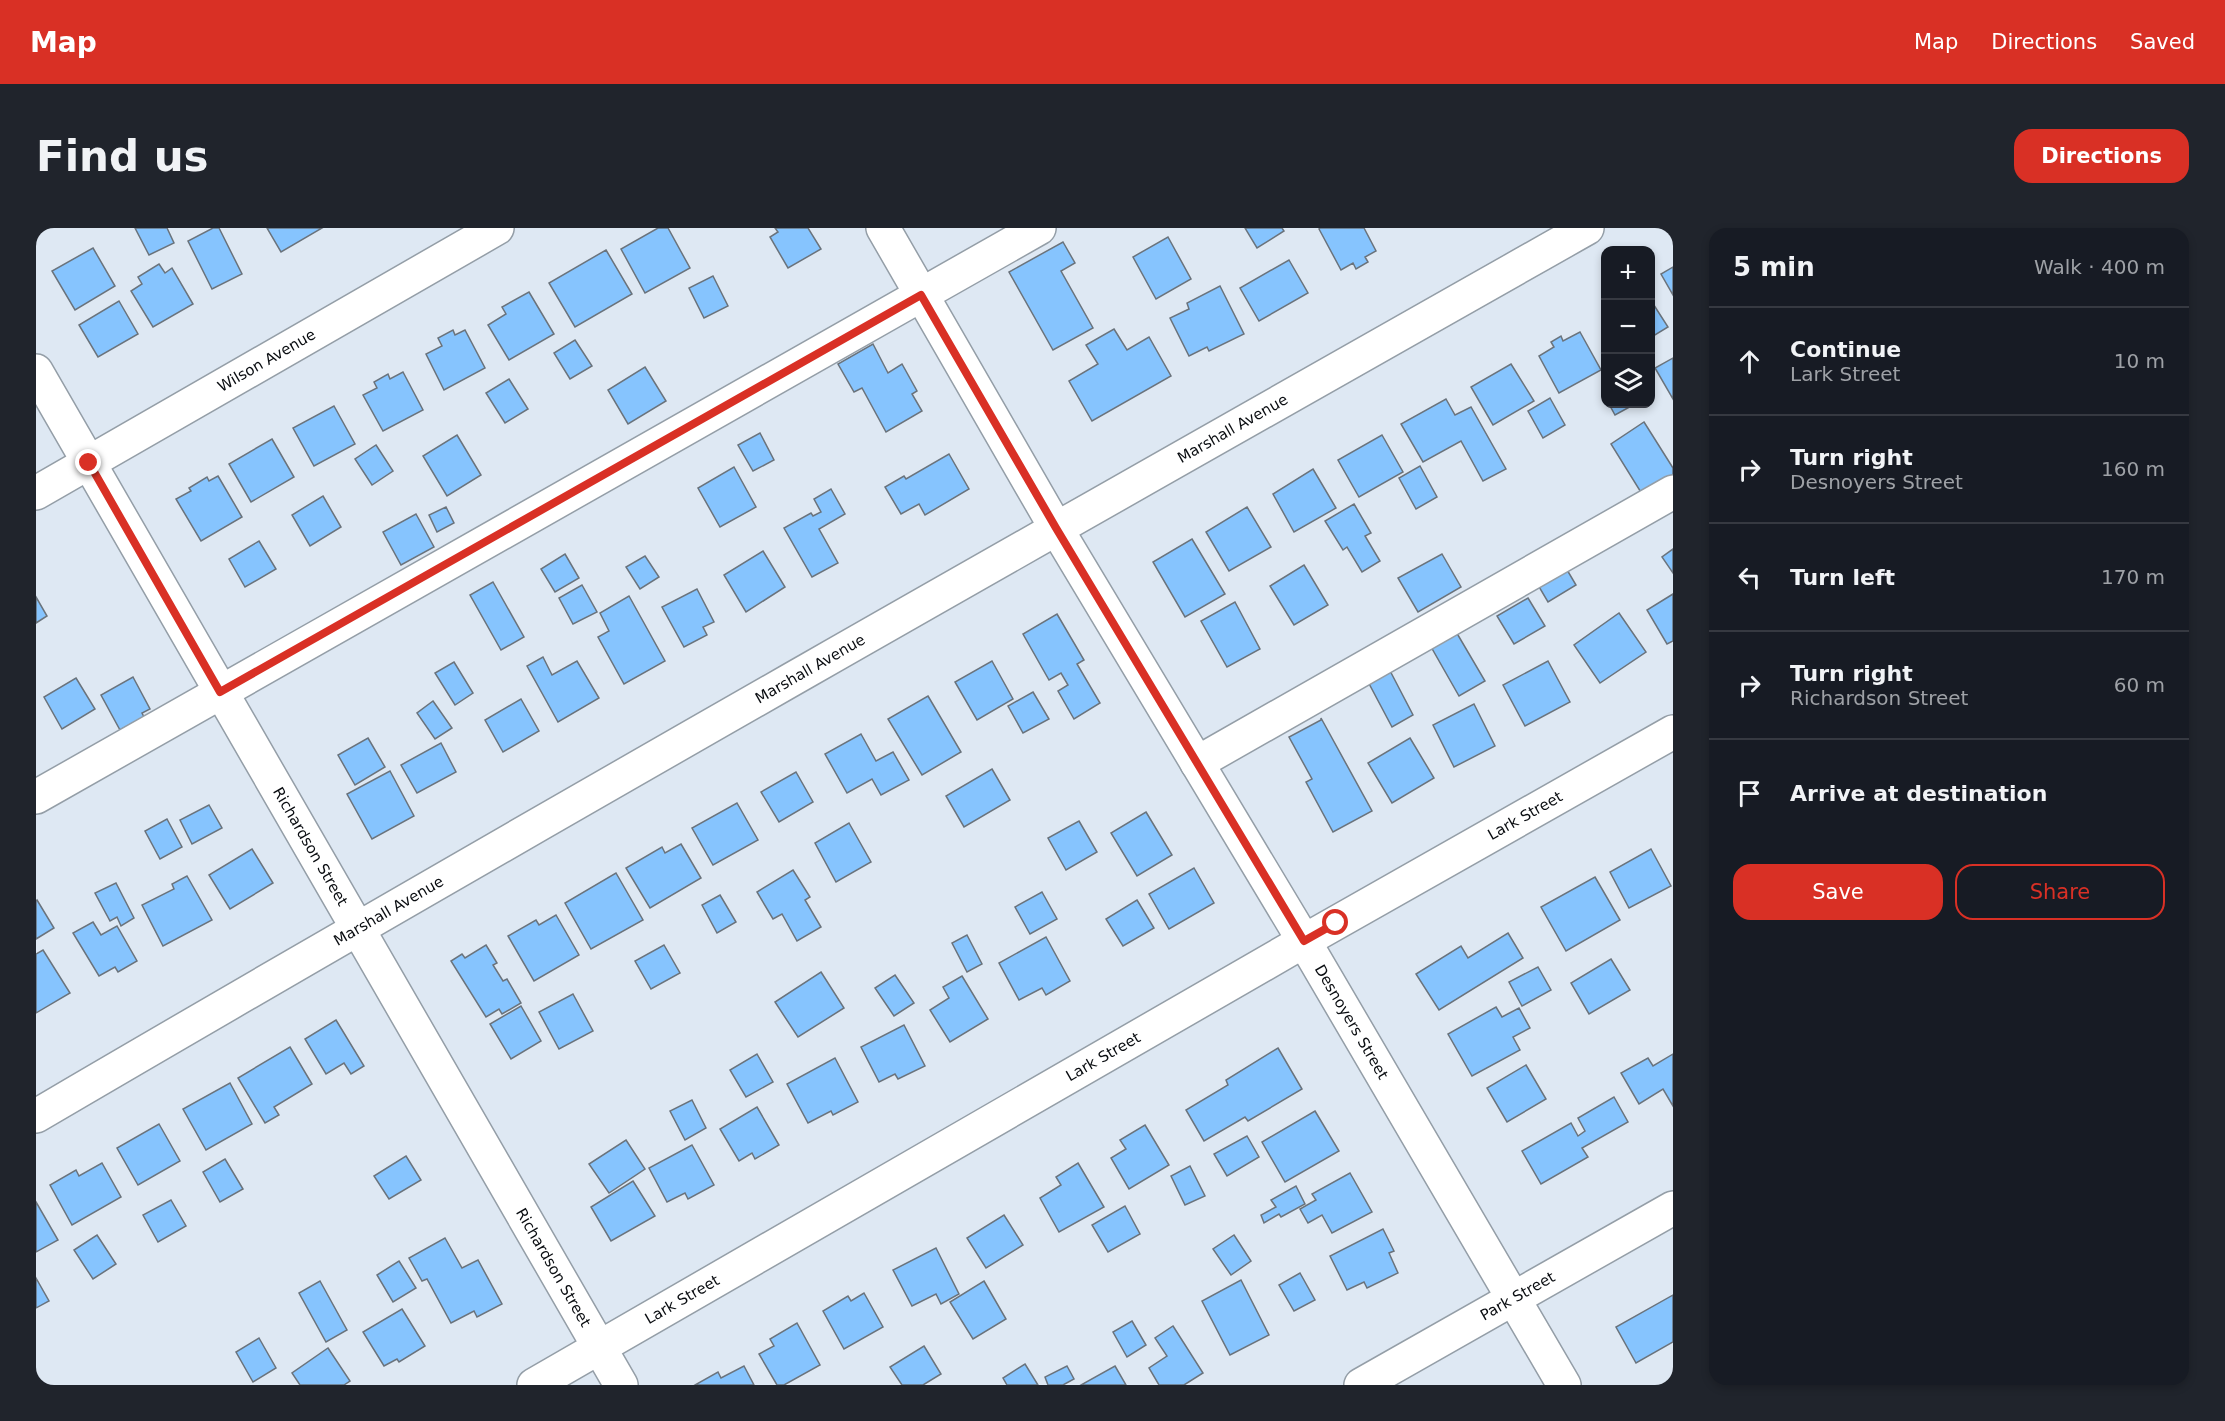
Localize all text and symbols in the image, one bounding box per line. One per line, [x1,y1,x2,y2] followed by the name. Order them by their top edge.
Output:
[30,26,97,59] text: Map
[1914,30,1958,54] text: Map
[1991,30,2097,54] text: Directions
[2130,30,2195,54] text: Saved
[2014,129,2189,183] button: Directions
[36,132,209,181] text: Find us
[1601,246,1655,408] map controls
[1601,246,1655,300] button: +
[1733,252,1815,282] text: 5 min
[2034,255,2165,279] text: Walk · 400 m
[1601,300,1655,354] button: −
[214,325,319,396] street label: Wilson Avenue
[1790,337,1901,362] text: Continue
[1733,345,1766,378] icon: ahead
[2114,349,2165,373] text: 10 m
[1601,354,1655,408] button: layers
[1790,362,1900,386] text: Lark Street
[1174,390,1291,467] street label: Marshall Avenue
[1790,445,1913,470] text: Turn right
[75,449,101,475] route end
[1733,453,1766,486] icon: right
[2101,457,2165,481] text: 160 m
[1790,470,1963,494] text: Desnoyers Street
[1733,561,1766,594] icon: left
[1790,565,1895,590] text: Turn left
[2101,565,2165,589] text: 170 m
[752,630,868,707] street label: Marshall Avenue
[1790,661,1913,686] text: Turn right
[1733,669,1766,702] icon: right
[2114,673,2165,697] text: 60 m
[1790,686,1968,710] text: Richardson Street
[1733,777,1766,810] icon: arrive
[1790,781,2047,806] text: Arrive at destination
[269,784,352,909] street label: Richardson Street
[1485,787,1566,844] street label: Lark Street
[1733,864,1943,920] button: Save
[1955,864,2165,920] button: Share
[331,872,447,950] street label: Marshall Avenue
[1322,909,1348,935] route start
[1311,961,1392,1083] street label: Desnoyers Street
[1063,1028,1144,1085] street label: Lark Street
[512,1205,595,1330] street label: Richardson Street
[1477,1268,1558,1324] street label: Park Street
[642,1271,723,1328] street label: Lark Street

